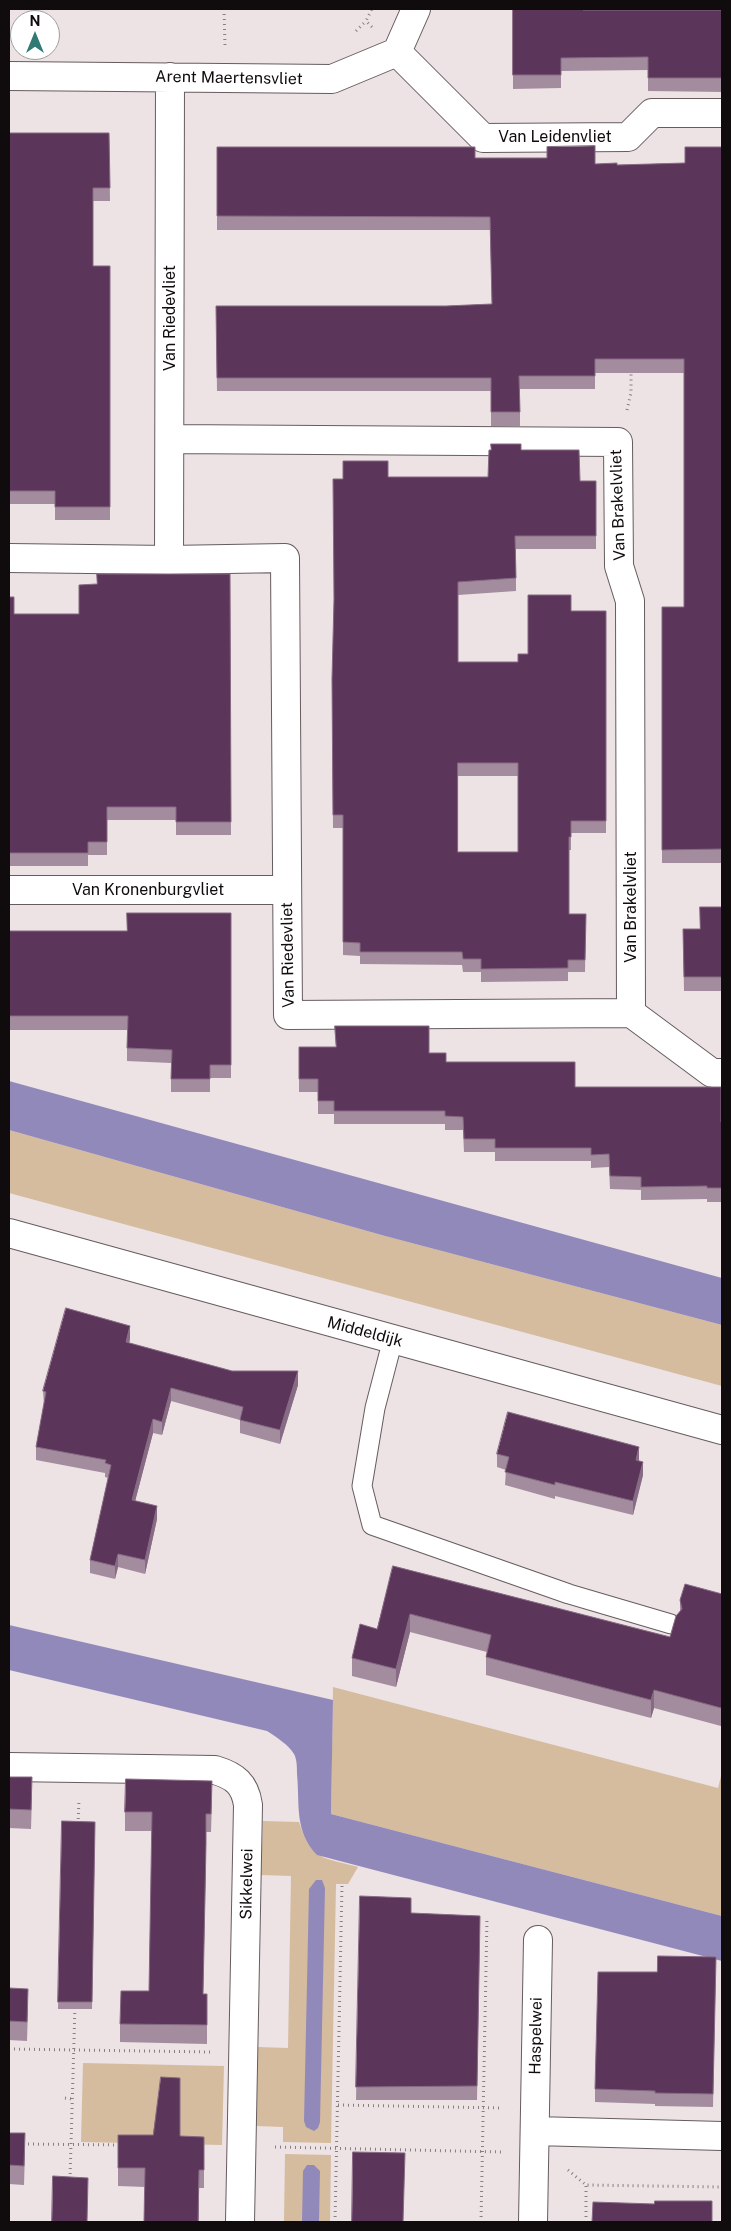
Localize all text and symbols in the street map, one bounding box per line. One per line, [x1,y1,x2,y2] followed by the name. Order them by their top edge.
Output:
[10,10,60,60] north arrow
[30,13,40,29] text: N
[155,67,303,89] street label: Arent Maertensvliet
[498,127,612,147] street label: Van Leidenvliet
[160,265,180,371] street label: Van Riedevliet
[606,449,630,561] street label: Van Brakelvliet
[621,851,641,963] street label: Van Brakelvliet
[72,880,224,900] street label: Van Kronenburgvliet
[277,902,299,1008] street label: Van Riedevliet
[325,1313,405,1351] street label: Middeldijk
[237,1848,257,1920] street label: Sikkelwei
[526,1997,546,2075] street label: Haspelwei

